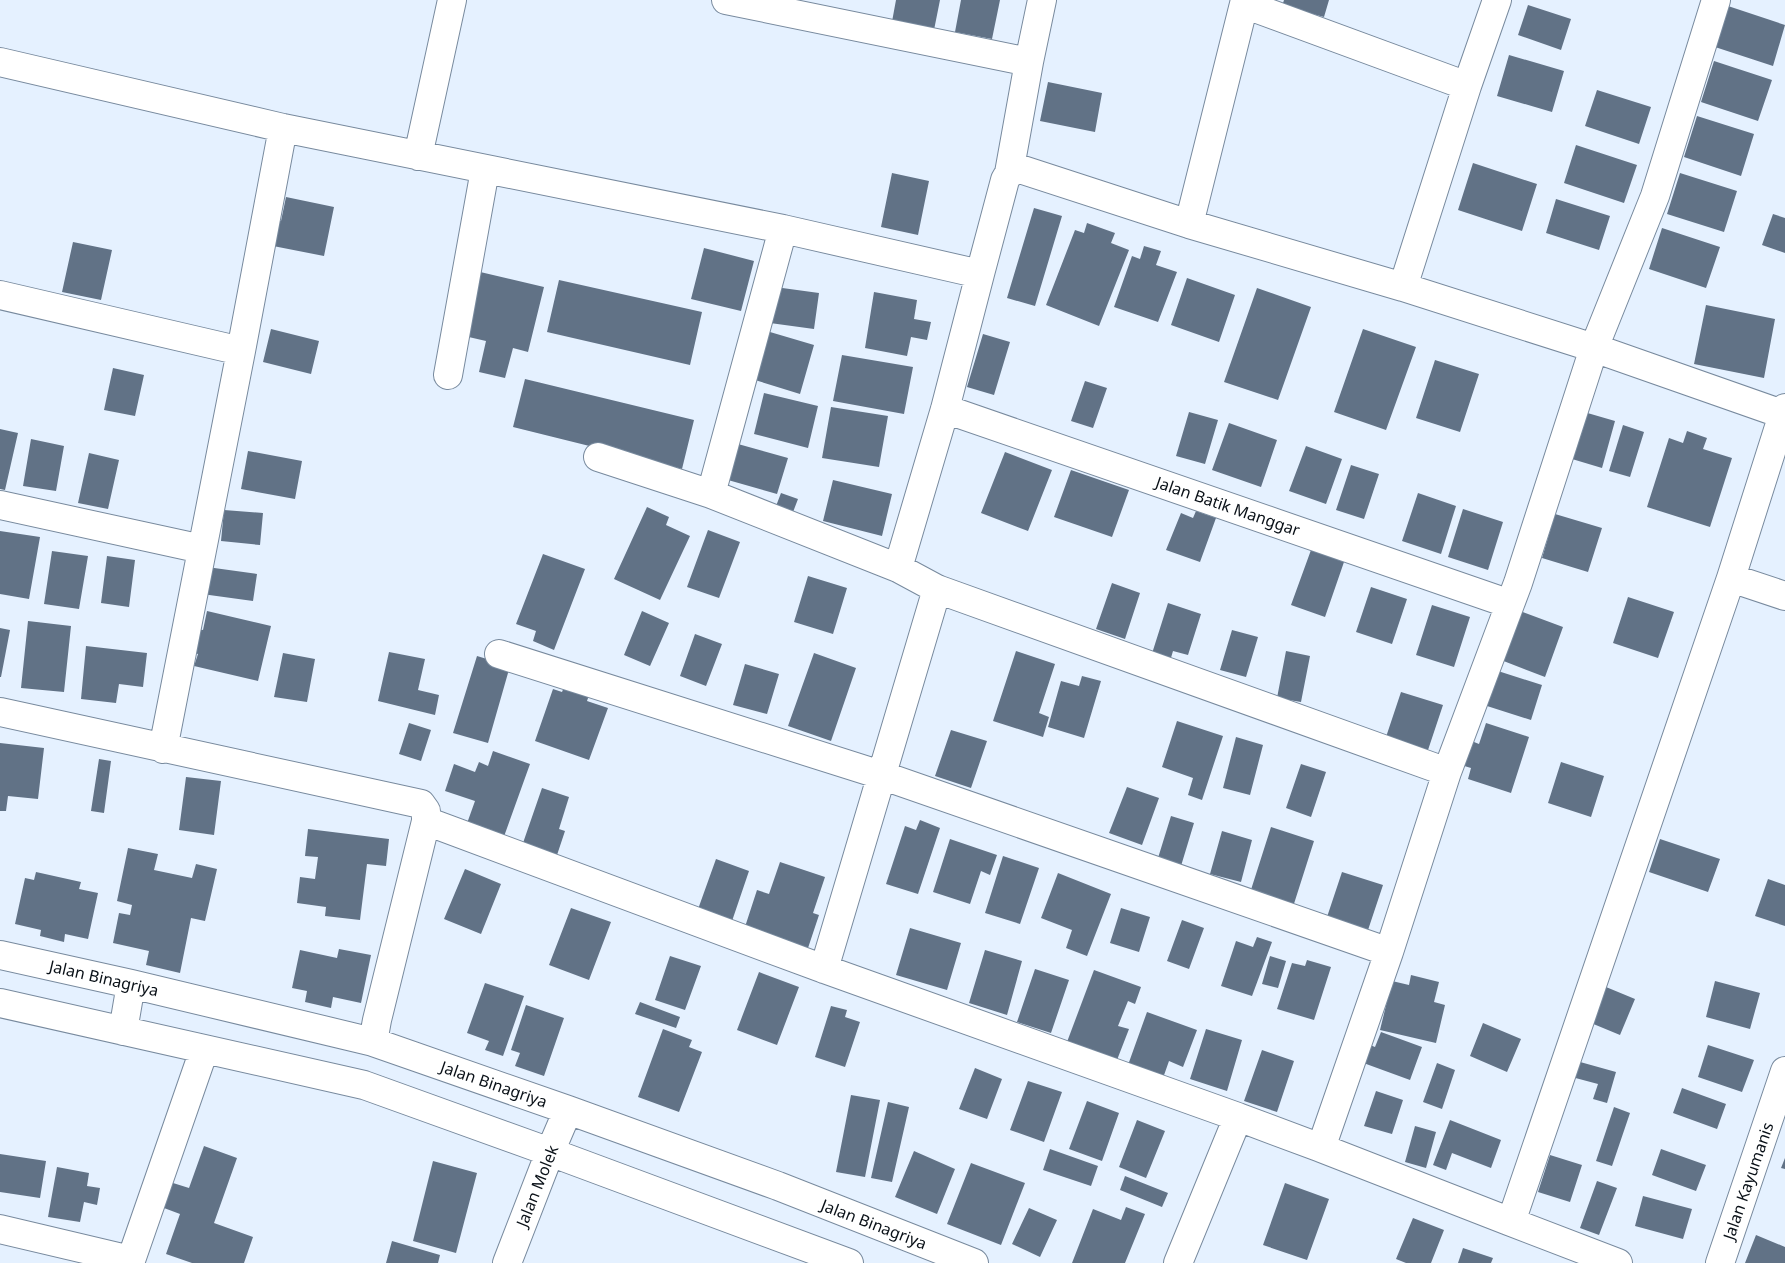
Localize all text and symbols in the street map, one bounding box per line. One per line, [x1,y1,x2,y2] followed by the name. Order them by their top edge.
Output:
[1151,470,1303,541] street label: Jalan Batik Manggar
[45,954,161,1001] street label: Jalan Binagriya
[436,1055,550,1113] street label: Jalan Binagriya
[1717,1119,1778,1245] street label: Jalan Kayumanis
[510,1141,564,1232] street label: Jalan Molek
[816,1193,930,1254] street label: Jalan Binagriya

